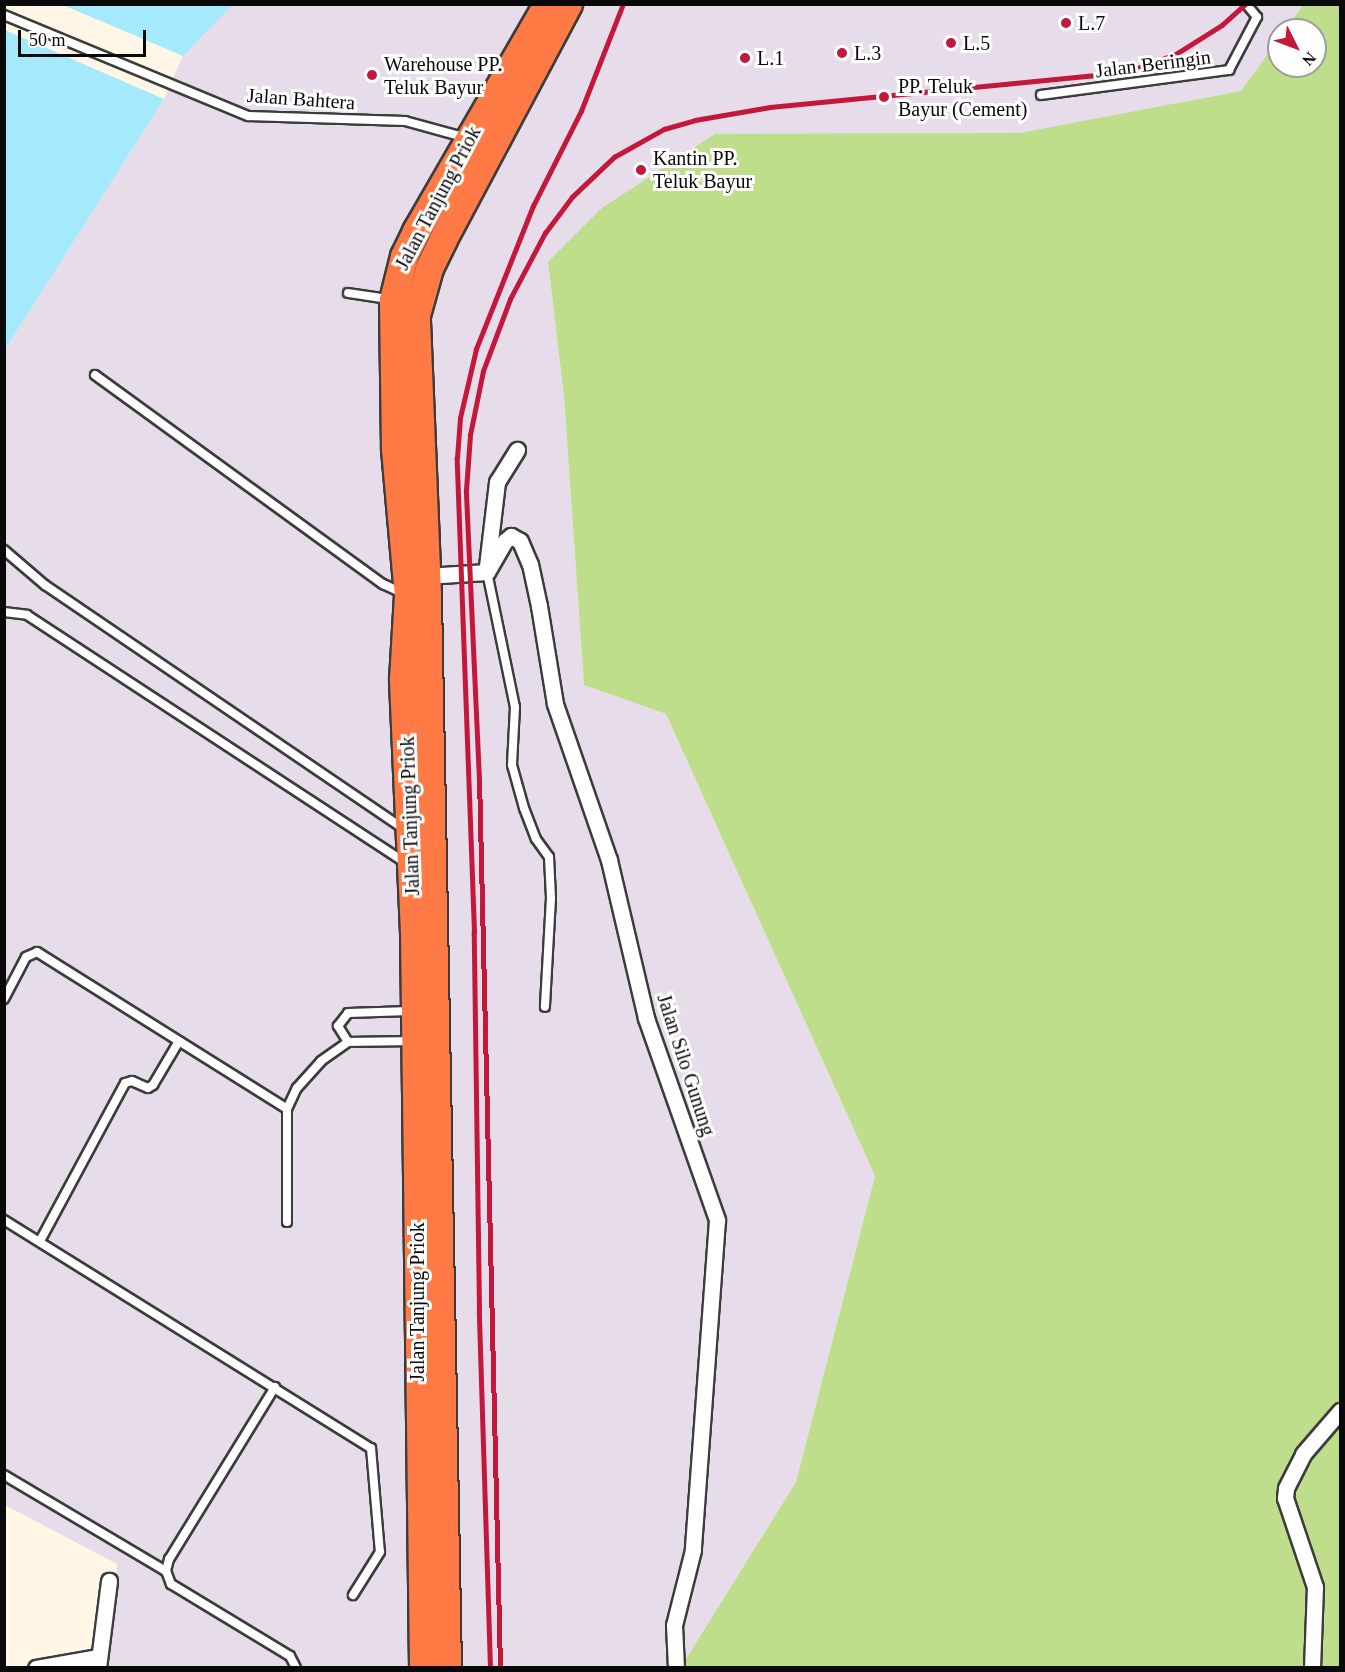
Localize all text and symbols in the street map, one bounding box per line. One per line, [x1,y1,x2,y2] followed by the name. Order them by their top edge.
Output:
[1078,11,1105,35] place label: L.7
[1059,16,1073,30] marker: L.7
[21,18,148,56] scale bar
[1267,18,1327,78] north arrow
[29,30,66,50] text: 50 m
[963,31,990,55] place label: L.5
[944,36,958,50] marker: L.5
[854,41,881,65] place label: L.3
[1094,45,1212,83] street label: Jalan Beringin
[757,46,784,70] place label: L.1
[835,46,849,60] marker: L.3
[1299,49,1319,69] text: N
[738,51,752,65] marker: L.1
[384,52,502,99] place label: Warehouse PP. Teluk Bayur
[365,68,379,82] marker: Warehouse PP. Teluk Bayur
[898,74,1027,121] place label: PP. Teluk Bayur (Cement)
[246,83,356,115] street label: Jalan Bahtera
[875,88,893,106] marker: PP. Teluk Bayur (Cement)
[390,122,486,274] street label: Jalan Tanjung Priok
[653,146,752,193] place label: Kantin PP. Teluk Bayur
[634,163,648,177] marker: Kantin PP. Teluk Bayur
[395,736,425,896] street label: Jalan Tanjung Priok
[652,991,720,1139] street label: Jalan Silo Gunung
[405,1222,429,1382] street label: Jalan Tanjung Priok

